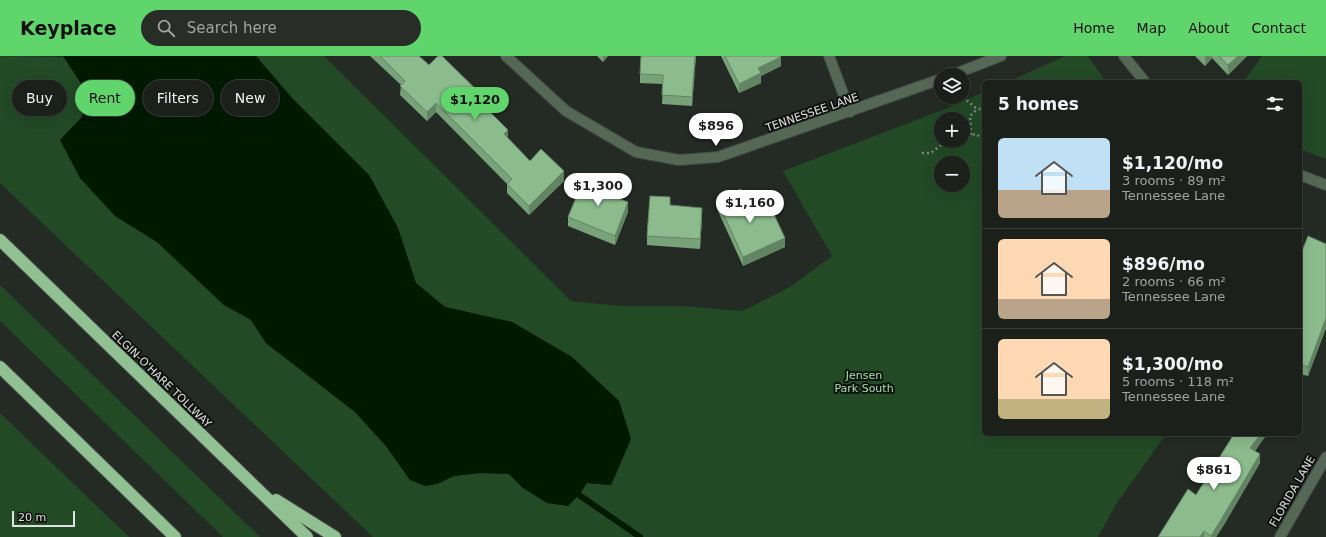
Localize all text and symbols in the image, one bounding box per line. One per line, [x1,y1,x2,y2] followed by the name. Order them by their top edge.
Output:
[141,10,421,46] search box
[20,17,117,39] text: Keyplace
[155,17,177,39] icon: search
[187,19,277,37] text: Search here
[1073,20,1115,36] text: Home
[1137,20,1166,36] text: Map
[1188,20,1230,36] text: About
[1252,20,1306,36] text: Contact
[934,68,970,192] map controls
[934,68,970,104] button: layers
[12,80,67,116] chip: Buy
[75,80,135,116] chip: Rent
[143,80,213,116] chip: Filters
[221,80,279,116] chip: New
[442,87,508,121] pin: $1,120
[763,90,860,135] street label: TENNESSEE LANE
[450,92,500,107] text: $1,120
[1264,93,1286,115] icon: filters
[998,94,1079,114] text: 5 homes
[934,112,970,148] button: +
[692,113,740,147] pin: $896
[698,118,734,133] text: $896
[1122,153,1223,173] text: $1,120/mo
[1030,154,1078,202] icon: home
[934,156,970,192] button: −
[565,173,631,207] pin: $1,300
[1122,173,1226,188] text: 3 rooms · 89 m²
[573,178,623,193] text: $1,300
[1122,188,1225,203] text: Tennessee Lane
[717,190,783,224] pin: $1,160
[725,195,775,210] text: $1,160
[1122,254,1205,274] text: $896/mo
[1030,255,1078,303] icon: home
[1122,274,1226,289] text: 2 rooms · 66 m²
[1122,289,1225,304] text: Tennessee Lane
[109,328,214,430] street label: ELGIN-O'HARE TOLLWAY
[1122,354,1223,374] text: $1,300/mo
[1030,355,1078,403] icon: home
[834,369,894,395] park label: Jensen Park South
[1122,374,1234,389] text: 5 rooms · 118 m²
[1122,389,1225,404] text: Tennessee Lane
[1267,453,1318,529] street label: FLORIDA LANE
[1190,457,1238,491] pin: $861
[1196,462,1232,477] text: $861
[12,509,75,528] scale bar
[18,511,46,524] text: 20 m

